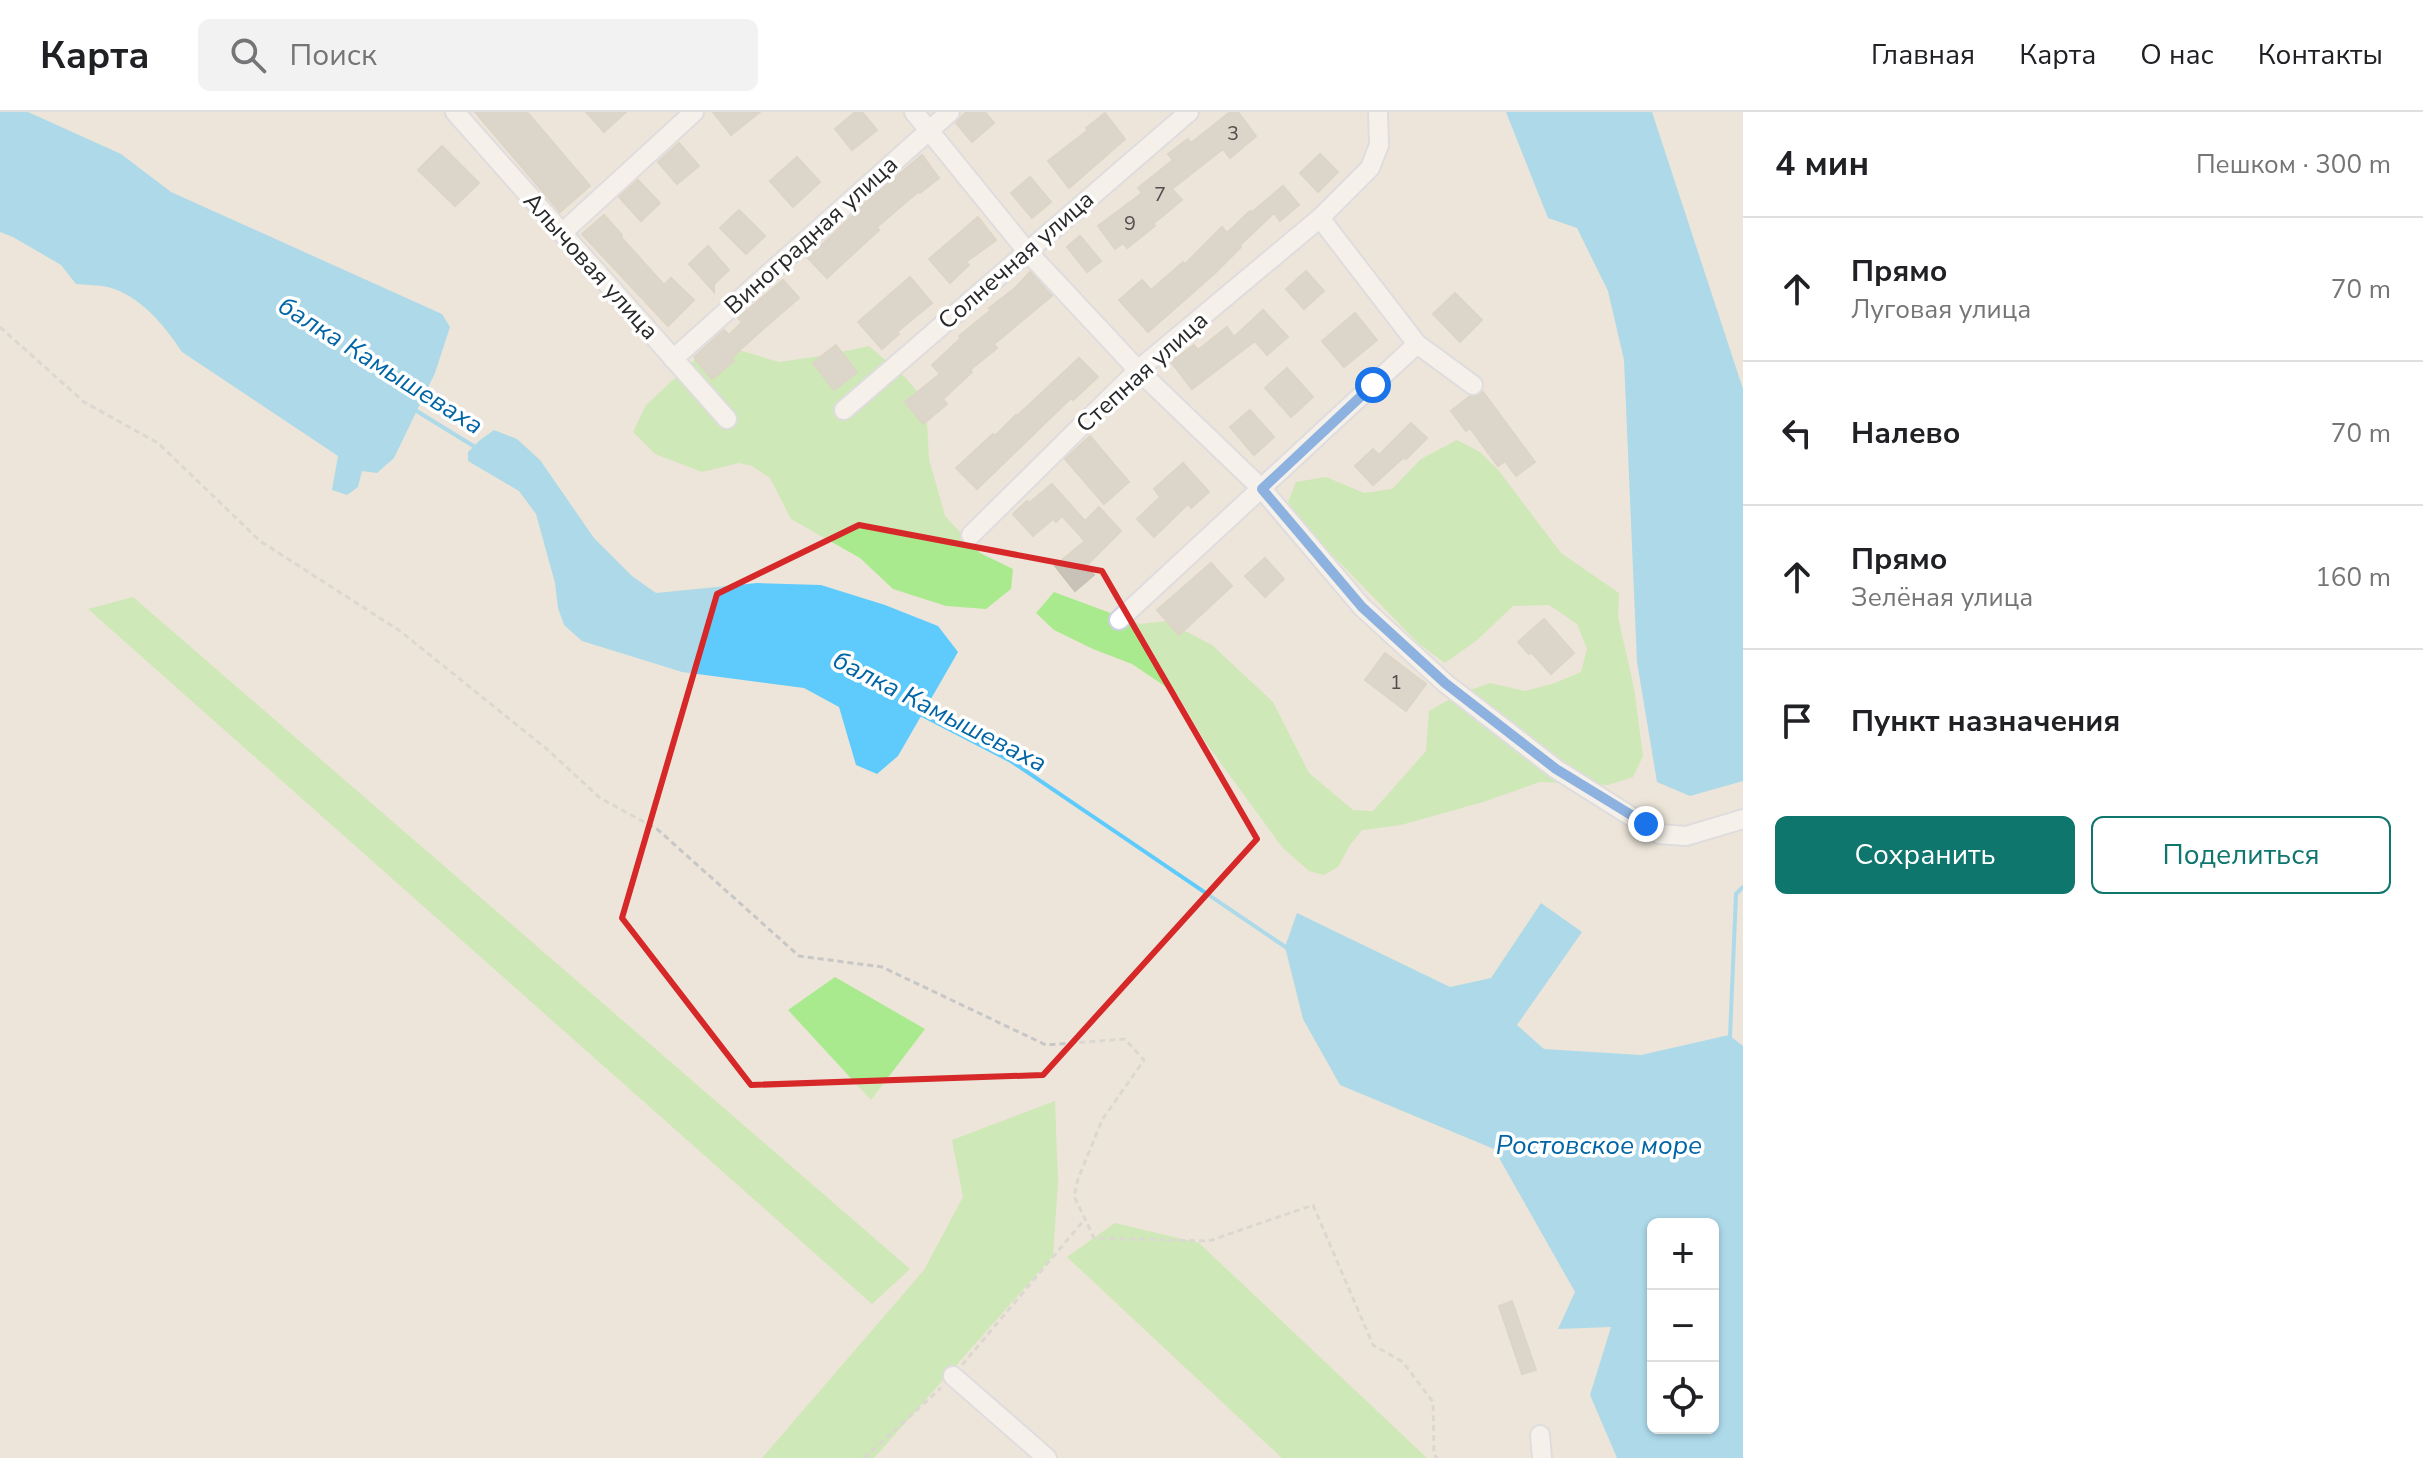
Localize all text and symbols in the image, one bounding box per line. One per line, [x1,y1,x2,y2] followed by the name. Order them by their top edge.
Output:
[198,19,758,91] search box
[40,30,150,81] text: Карта
[226,33,270,77] icon: search
[290,35,377,76] text: Поиск
[1871,36,1975,74] text: Главная
[2019,36,2096,74] text: Карта
[2140,36,2214,74] text: О нас
[2258,36,2383,74] text: Контакты
[1227,120,1239,147] house number: 3
[1775,141,1869,187] text: 4 мин
[2196,147,2391,182] text: Пешком · 300 m
[718,149,904,321] street label: Виноградная улица
[1154,181,1166,208] house number: 7
[931,183,1101,337] street label: Солнечная улица
[516,186,666,346] street label: Алычовая улица
[1124,210,1136,237] house number: 9
[1851,251,1948,292] text: Прямо
[1775,267,1819,311] icon: ahead
[2331,272,2391,307] text: 70 m
[272,288,490,443] water label: балка Камышеваха
[1851,292,2031,327] text: Луговая улица
[1069,304,1215,440] street label: Степная улица
[1355,367,1391,403] route start
[1775,411,1819,455] icon: left
[1851,413,1960,454] text: Налево
[2331,416,2391,451] text: 70 m
[1851,539,1948,580] text: Прямо
[1775,555,1819,599] icon: ahead
[2315,560,2391,595] text: 160 m
[1851,580,2033,615] text: Зелёная улица
[827,642,1053,781] water label: балка Камышеваха
[1390,669,1402,696] house number: 1
[1775,699,1819,743] icon: arrive
[1851,701,2120,742] text: Пункт назначения
[1628,806,1664,842] route end
[1775,816,2075,894] button: Сохранить
[2091,816,2391,894] button: Поделиться
[1496,1128,1702,1163] water label: Ростовское море
[1647,1218,1719,1434] map controls
[1647,1218,1719,1290] button: +
[1647,1290,1719,1362] button: −
[1647,1362,1719,1434] button: locate

